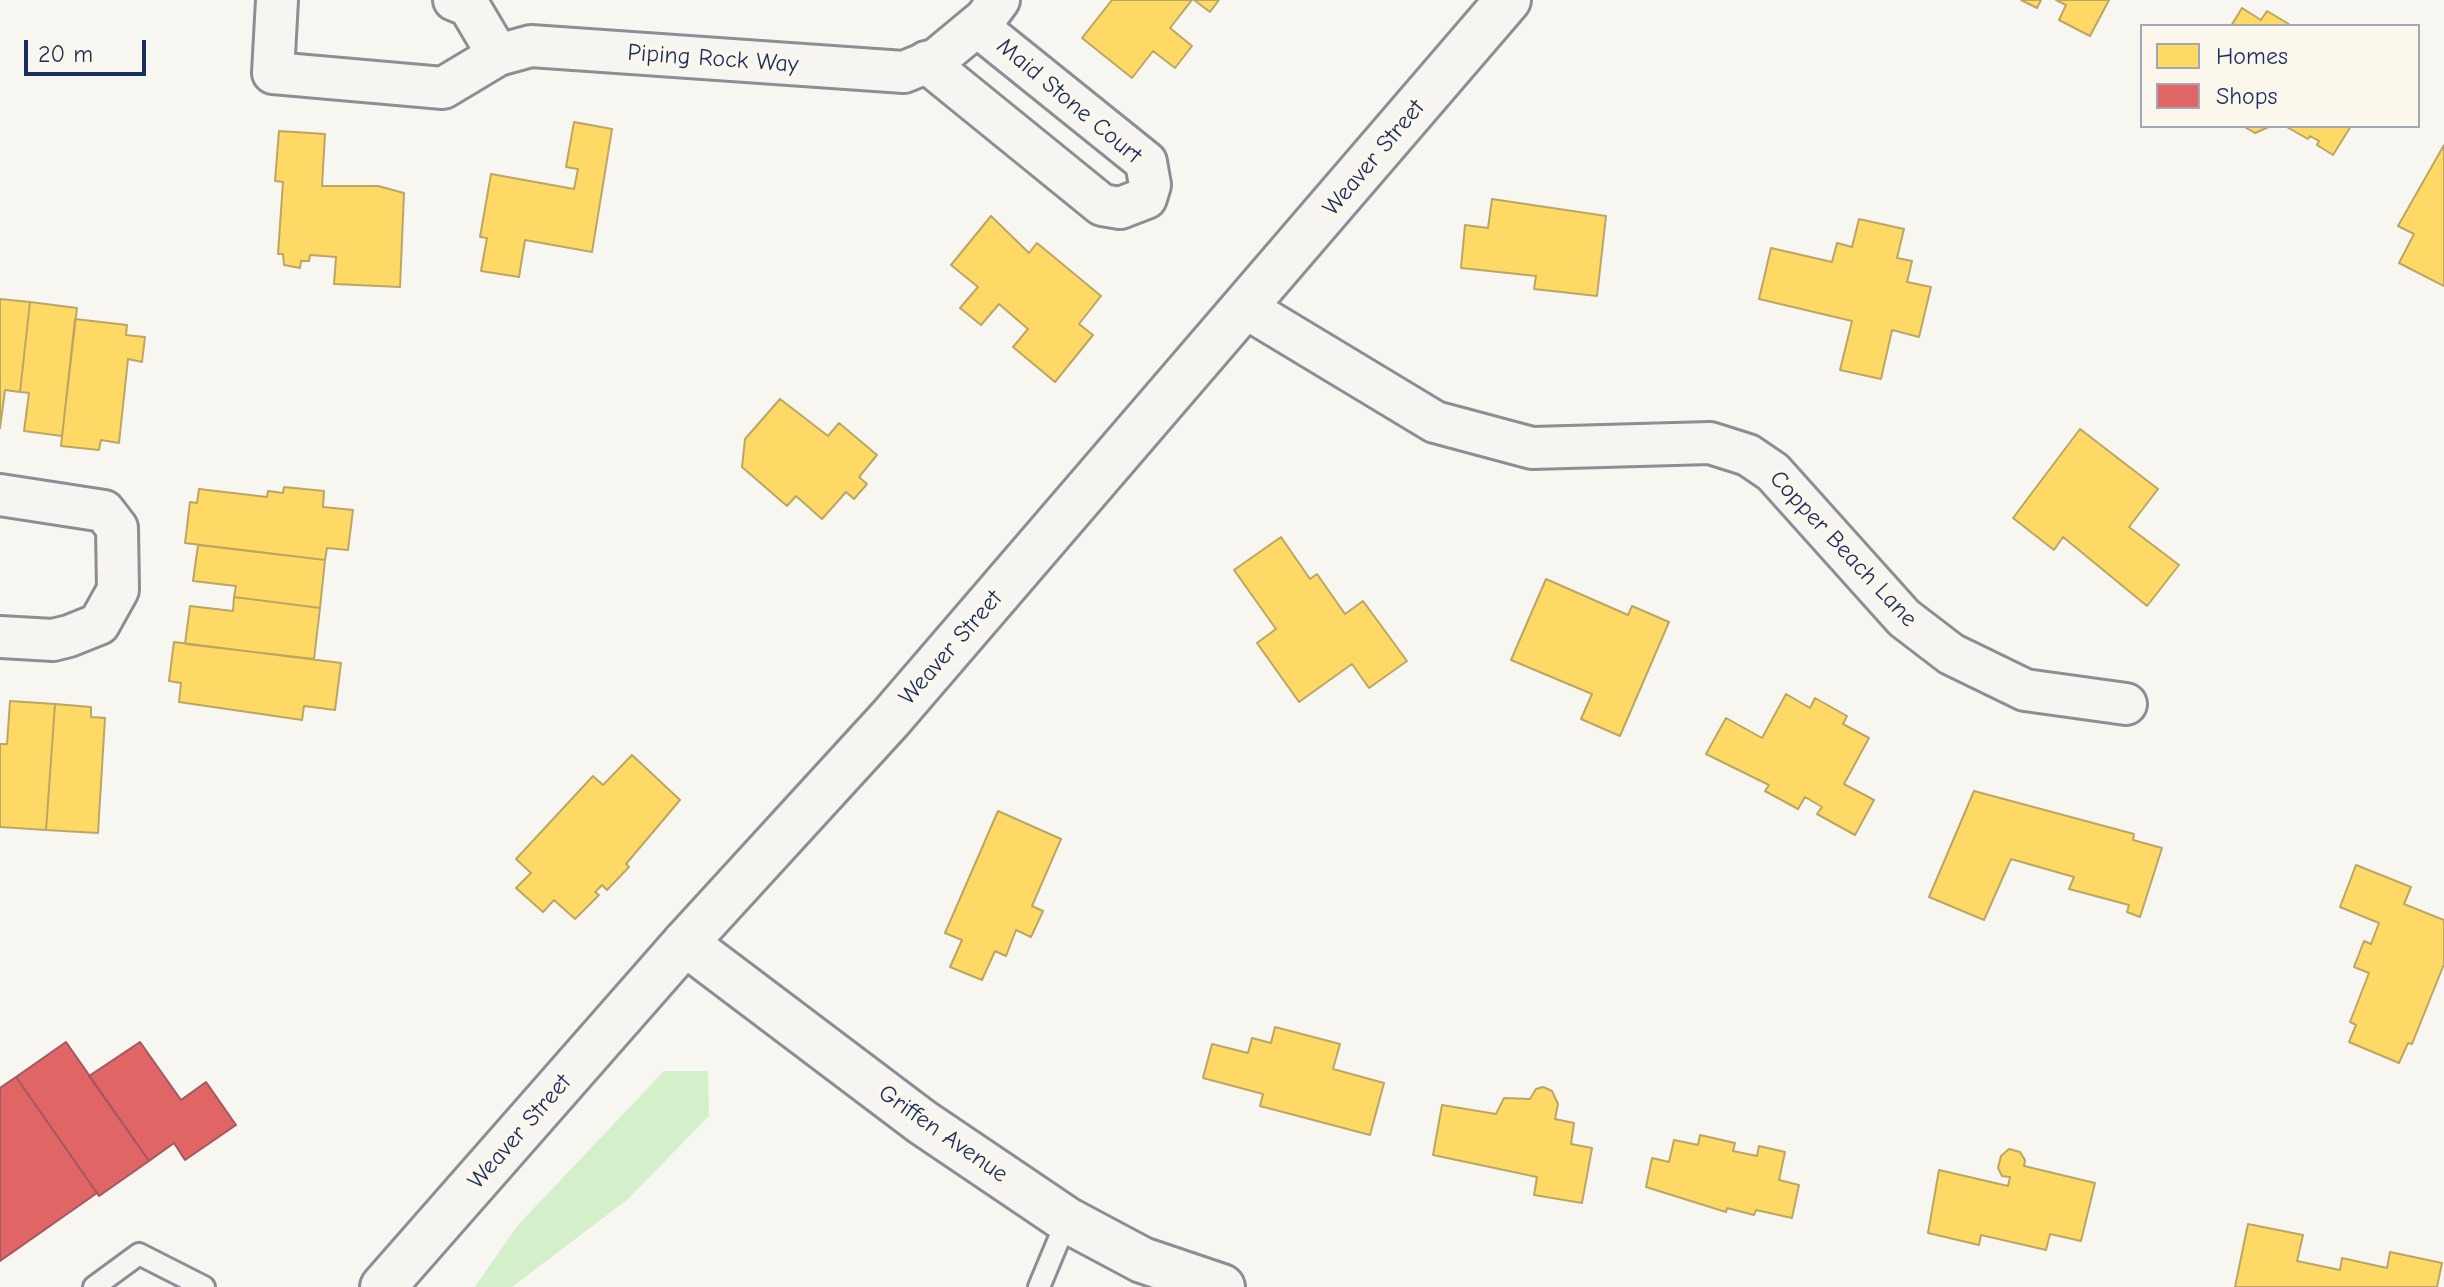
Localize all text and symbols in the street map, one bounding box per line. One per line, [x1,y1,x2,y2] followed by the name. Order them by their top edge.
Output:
[28,24,150,74] scale bar
[2140,24,2420,128] legend
[991,32,1147,170] street label: Maid Stone Court
[627,39,799,79] street label: Piping Rock Way
[38,40,93,68] text: 20 m
[2216,42,2288,70] text: Homes
[2216,82,2277,110] text: Shops
[1317,94,1431,222] street label: Weaver Street
[1763,465,1923,633] street label: Copper Beach Lane
[893,585,1009,711] street label: Weaver Street
[462,1069,578,1195] street label: Weaver Street
[873,1079,1013,1189] street label: Griffen Avenue

